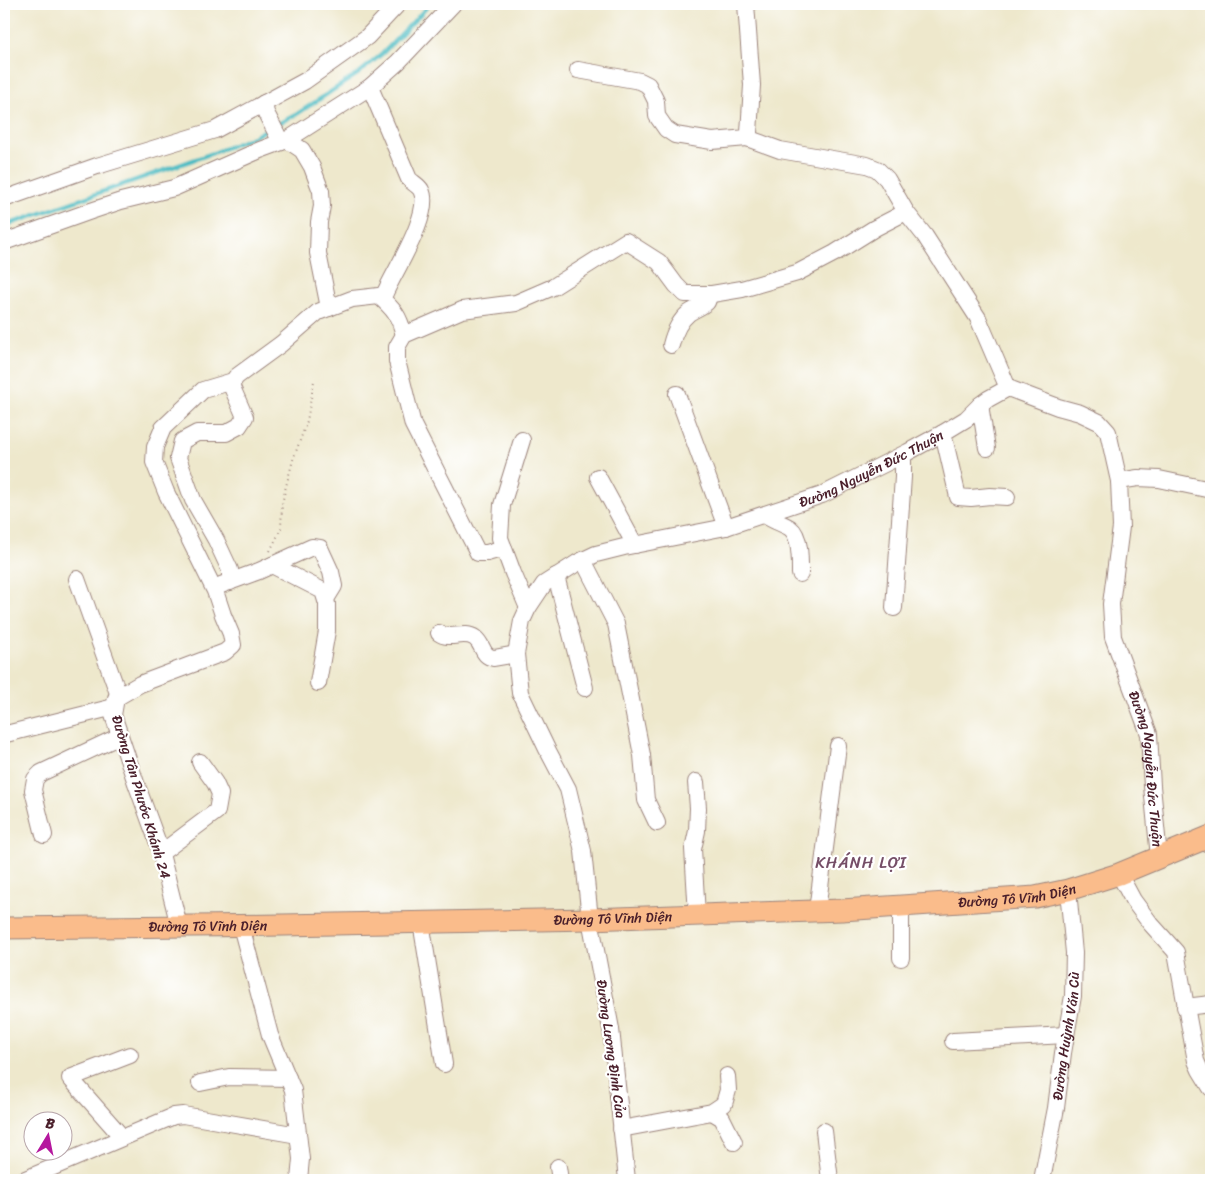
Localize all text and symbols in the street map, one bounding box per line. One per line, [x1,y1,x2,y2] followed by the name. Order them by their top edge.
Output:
[796,422,948,514] street label: Đường Nguyễn Đức Thuận
[1121,687,1170,848] street label: Đường Nguyễn Đức Thuận
[104,712,178,882] street label: Đường Tân Phước Khánh 24
[815,848,908,877] district label: KHÁNH LỢI
[957,876,1080,915] street label: Đường Tô Vĩnh Diện
[553,904,673,932] street label: Đường Tô Vĩnh Diện
[149,913,268,939] street label: Đường Tô Vĩnh Diện
[1045,971,1086,1102] street label: Đường Huỳnh Văn Cù
[589,978,633,1120] street label: Đường Lương Định Của
[44,1111,57,1137] text: B
[22,1112,72,1162] north arrow

